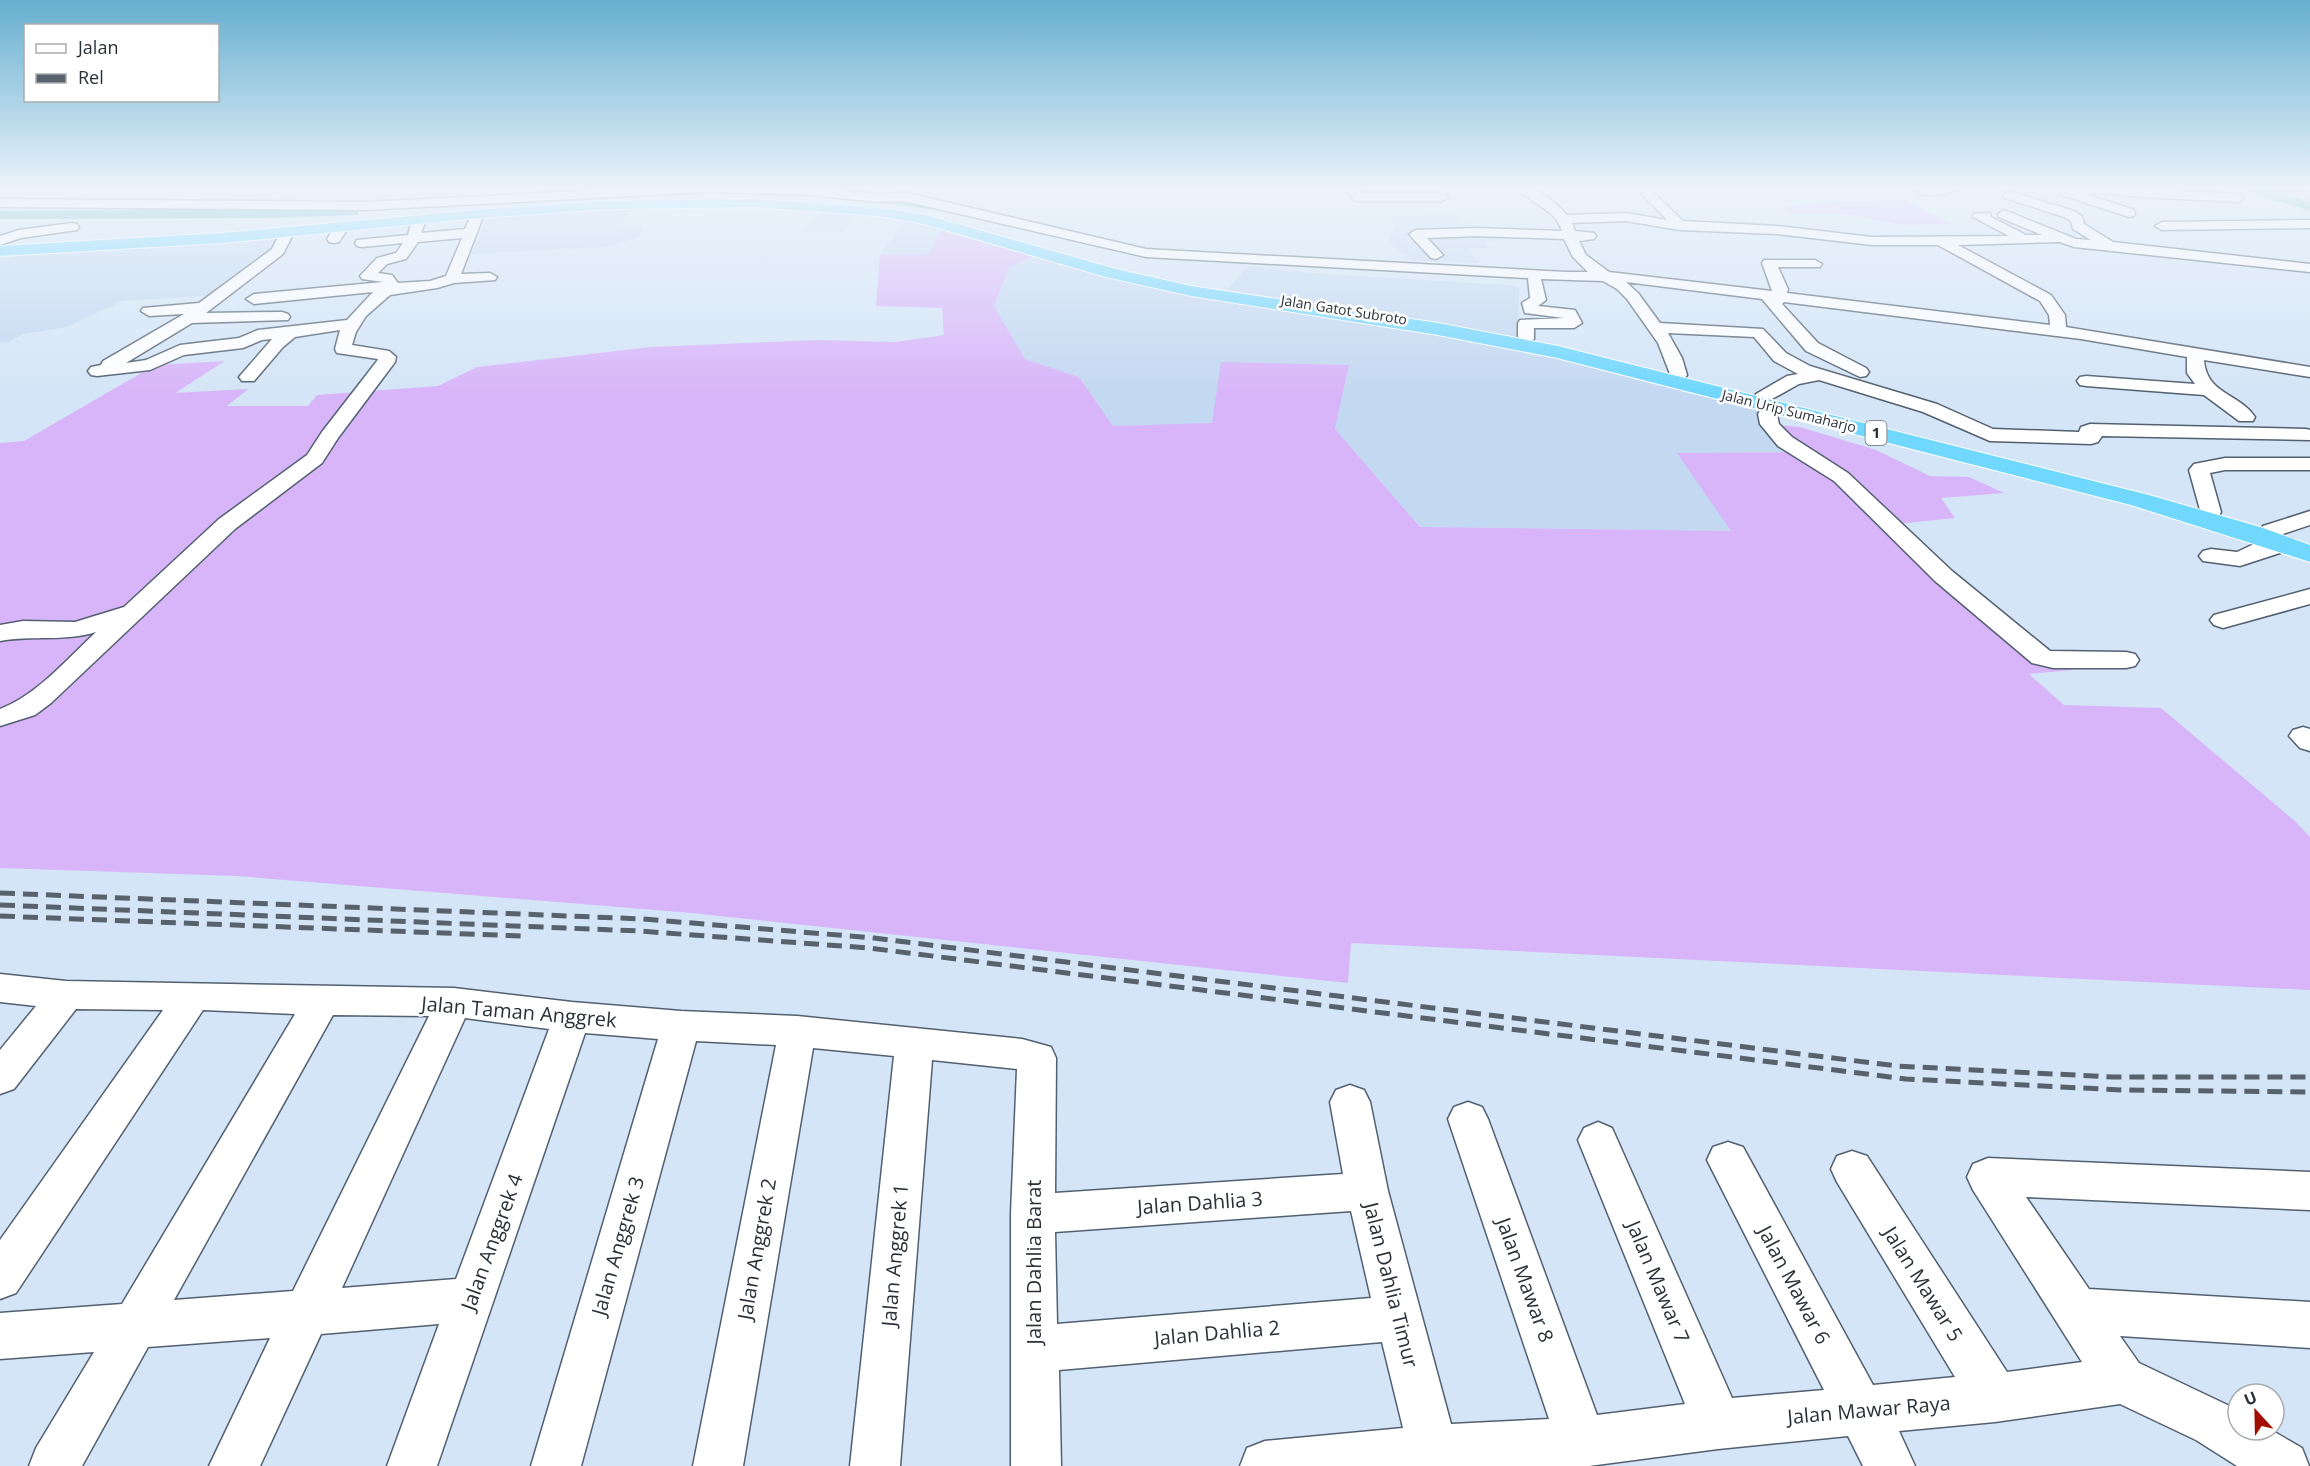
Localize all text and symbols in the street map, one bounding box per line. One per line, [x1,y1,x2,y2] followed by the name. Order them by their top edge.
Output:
[24,24,219,102] legend
[76,35,118,59] text: Jalan
[78,65,104,89] text: Rel
[1278,290,1409,329] street label: Jalan Gatot Subroto
[1718,384,1858,436] street label: Jalan Urip Sumaharjo
[1866,421,1886,445] road number: 1
[418,989,618,1034] street label: Jalan Taman Anggrek
[454,1169,529,1316] street label: Jalan Anggrek 4
[584,1173,650,1320] street label: Jalan Anggrek 3
[730,1176,782,1324] street label: Jalan Anggrek 2
[1020,1180,1047,1346] street label: Jalan Dahlia Barat
[875,1182,914,1329] street label: Jalan Anggrek 1
[1134,1185,1264,1220] street label: Jalan Dahlia 3
[1357,1197,1425,1370] street label: Jalan Dahlia Timur
[1490,1212,1560,1346] street label: Jalan Mawar 8
[1620,1215,1696,1347] street label: Jalan Mawar 7
[1751,1219,1837,1349] street label: Jalan Mawar 6
[1876,1219,1969,1346] street label: Jalan Mawar 5
[1151,1314,1281,1352] street label: Jalan Dahlia 2
[2226,1382,2286,1442] north arrow
[2241,1386,2260,1411] text: U
[1784,1389,1952,1430] street label: Jalan Mawar Raya

